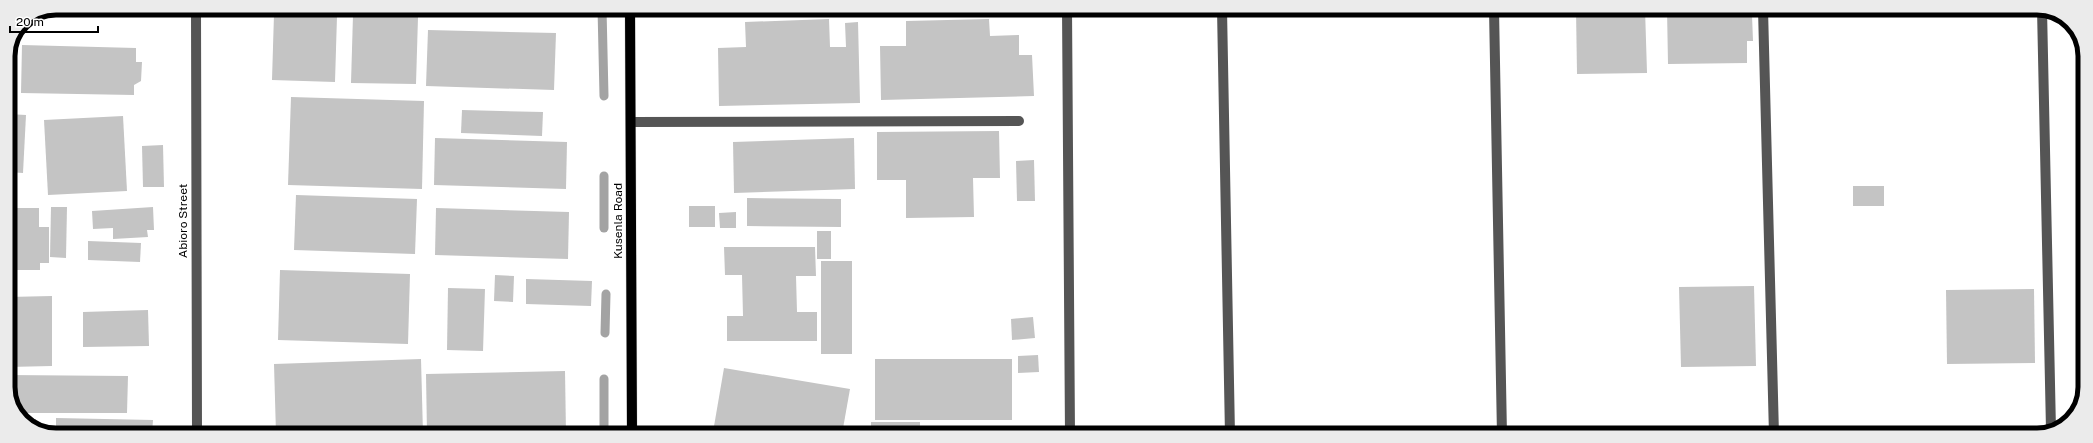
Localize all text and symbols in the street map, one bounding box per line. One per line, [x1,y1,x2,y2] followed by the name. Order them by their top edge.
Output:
[10,8,98,34] scale bar
[16,15,44,29] text: 20 m
[176,183,190,258] street label: Abioro Street
[611,183,625,259] street label: Kusenla Road

